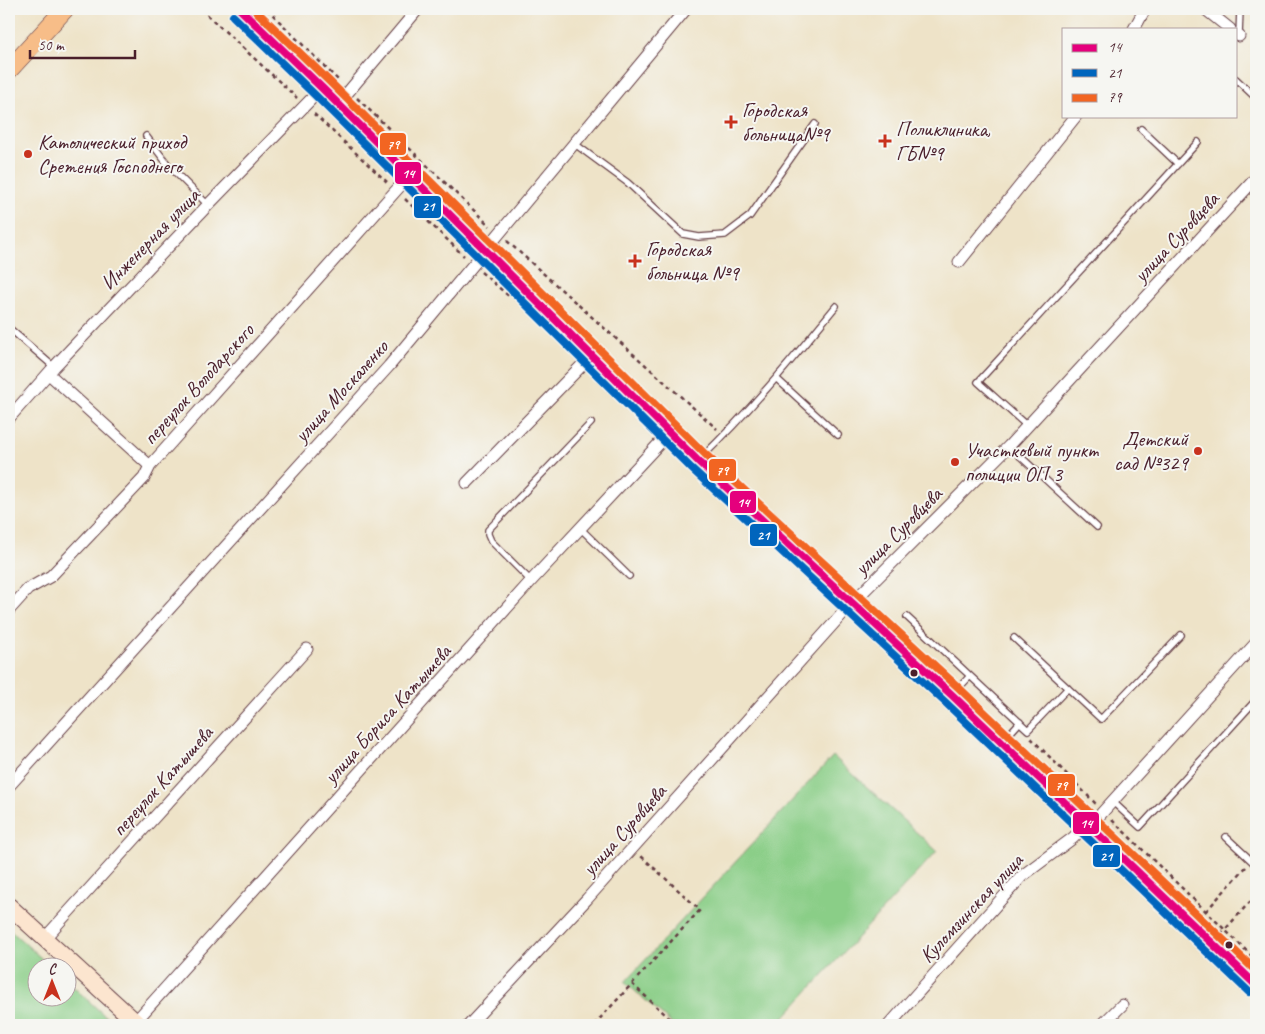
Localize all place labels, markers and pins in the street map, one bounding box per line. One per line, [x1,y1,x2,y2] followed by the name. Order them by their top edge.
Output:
[742,97,831,147] place label: Городская больница№9
[724,115,738,129] marker: Городская больница№9
[896,116,991,166] place label: Поликлиника, ГБ№9
[38,129,189,179] place label: Католический приход Сретения Господнего
[878,134,892,148] marker: Поликлиника, ГБ№9
[22,148,34,160] marker: Католический приход Сретения Господнего
[646,236,740,286] place label: Городская больница №9
[628,254,642,268] marker: Городская больница №9
[1114,426,1190,476] place label: Детский сад №329
[965,437,1099,487] place label: Участковый пункт полиции ОП 3
[1192,445,1204,457] marker: Детский сад №329
[949,456,961,468] marker: Участковый пункт полиции ОП 3
[909,668,919,678] unlabelled marker
[1224,940,1234,950] unlabelled marker

